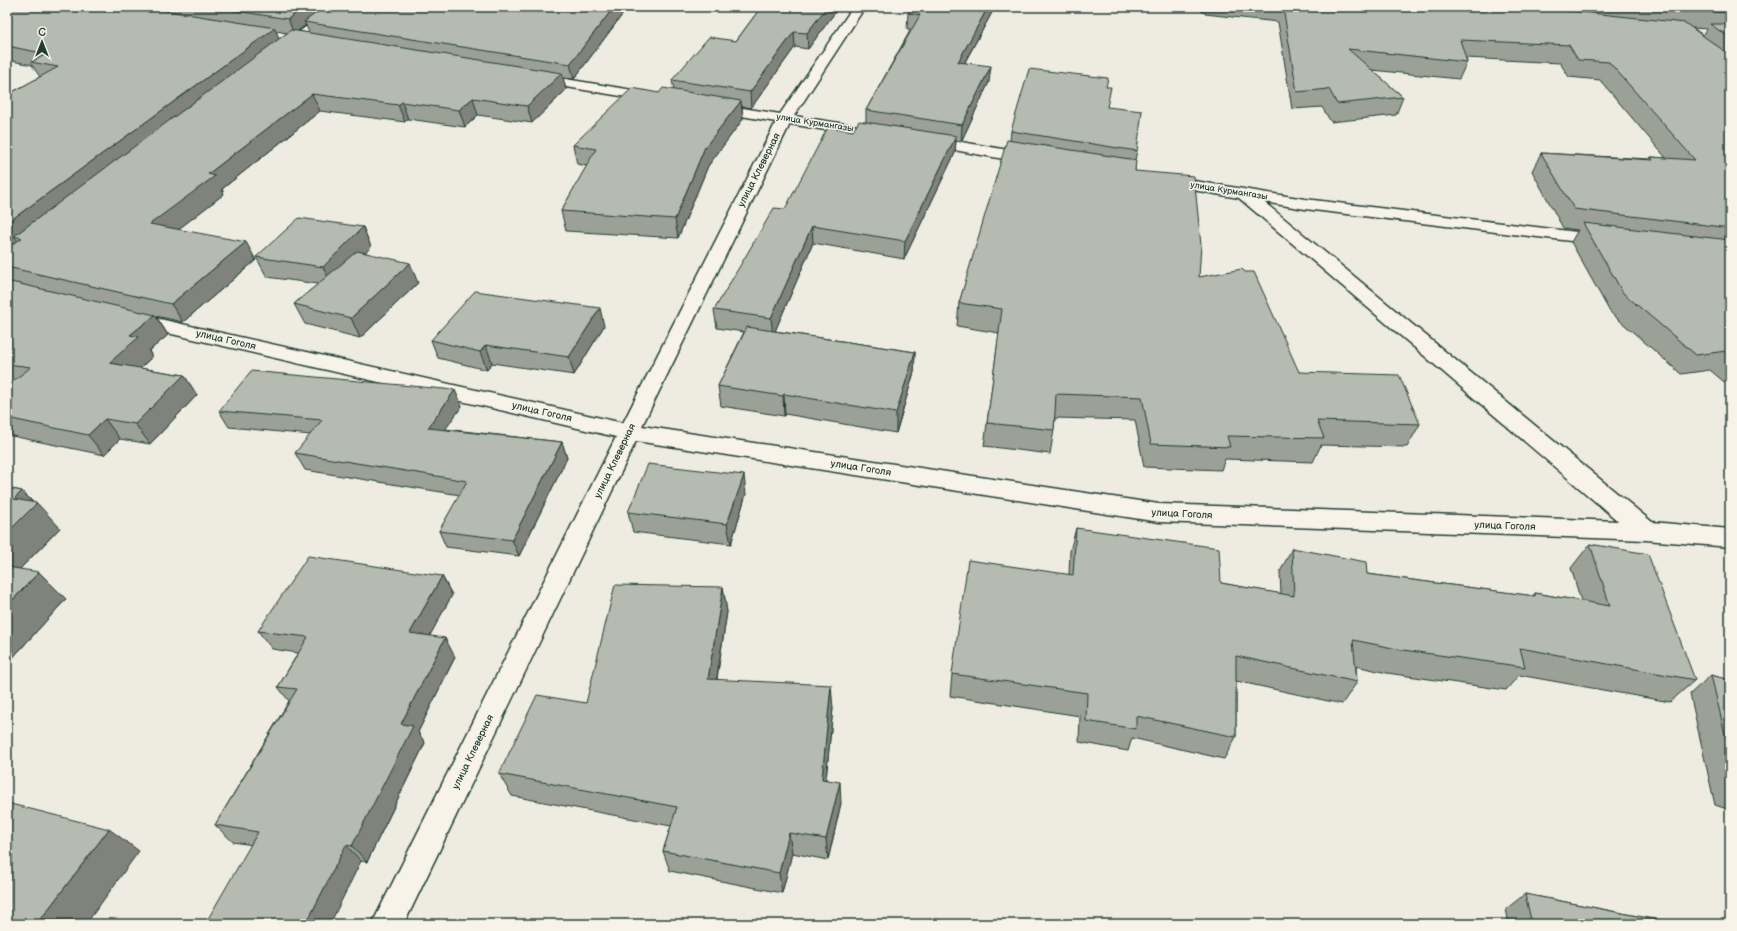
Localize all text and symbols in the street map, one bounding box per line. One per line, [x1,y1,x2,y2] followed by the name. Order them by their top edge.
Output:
[22,22,62,62] north arrow
[38,26,46,39] text: С
[776,111,854,135] street label: улица Курмангазы
[735,131,783,209] street label: улица Клеверная
[1190,179,1268,203] street label: улица Курмангазы
[195,327,258,353] street label: улица Гоголя
[511,399,574,425] street label: улица Гоголя
[592,421,638,500] street label: улица Клеверная
[830,457,893,479] street label: улица Гоголя
[1151,506,1213,522] street label: улица Гоголя
[1474,519,1536,533] street label: улица Гоголя
[450,712,496,791] street label: улица Клеверная

